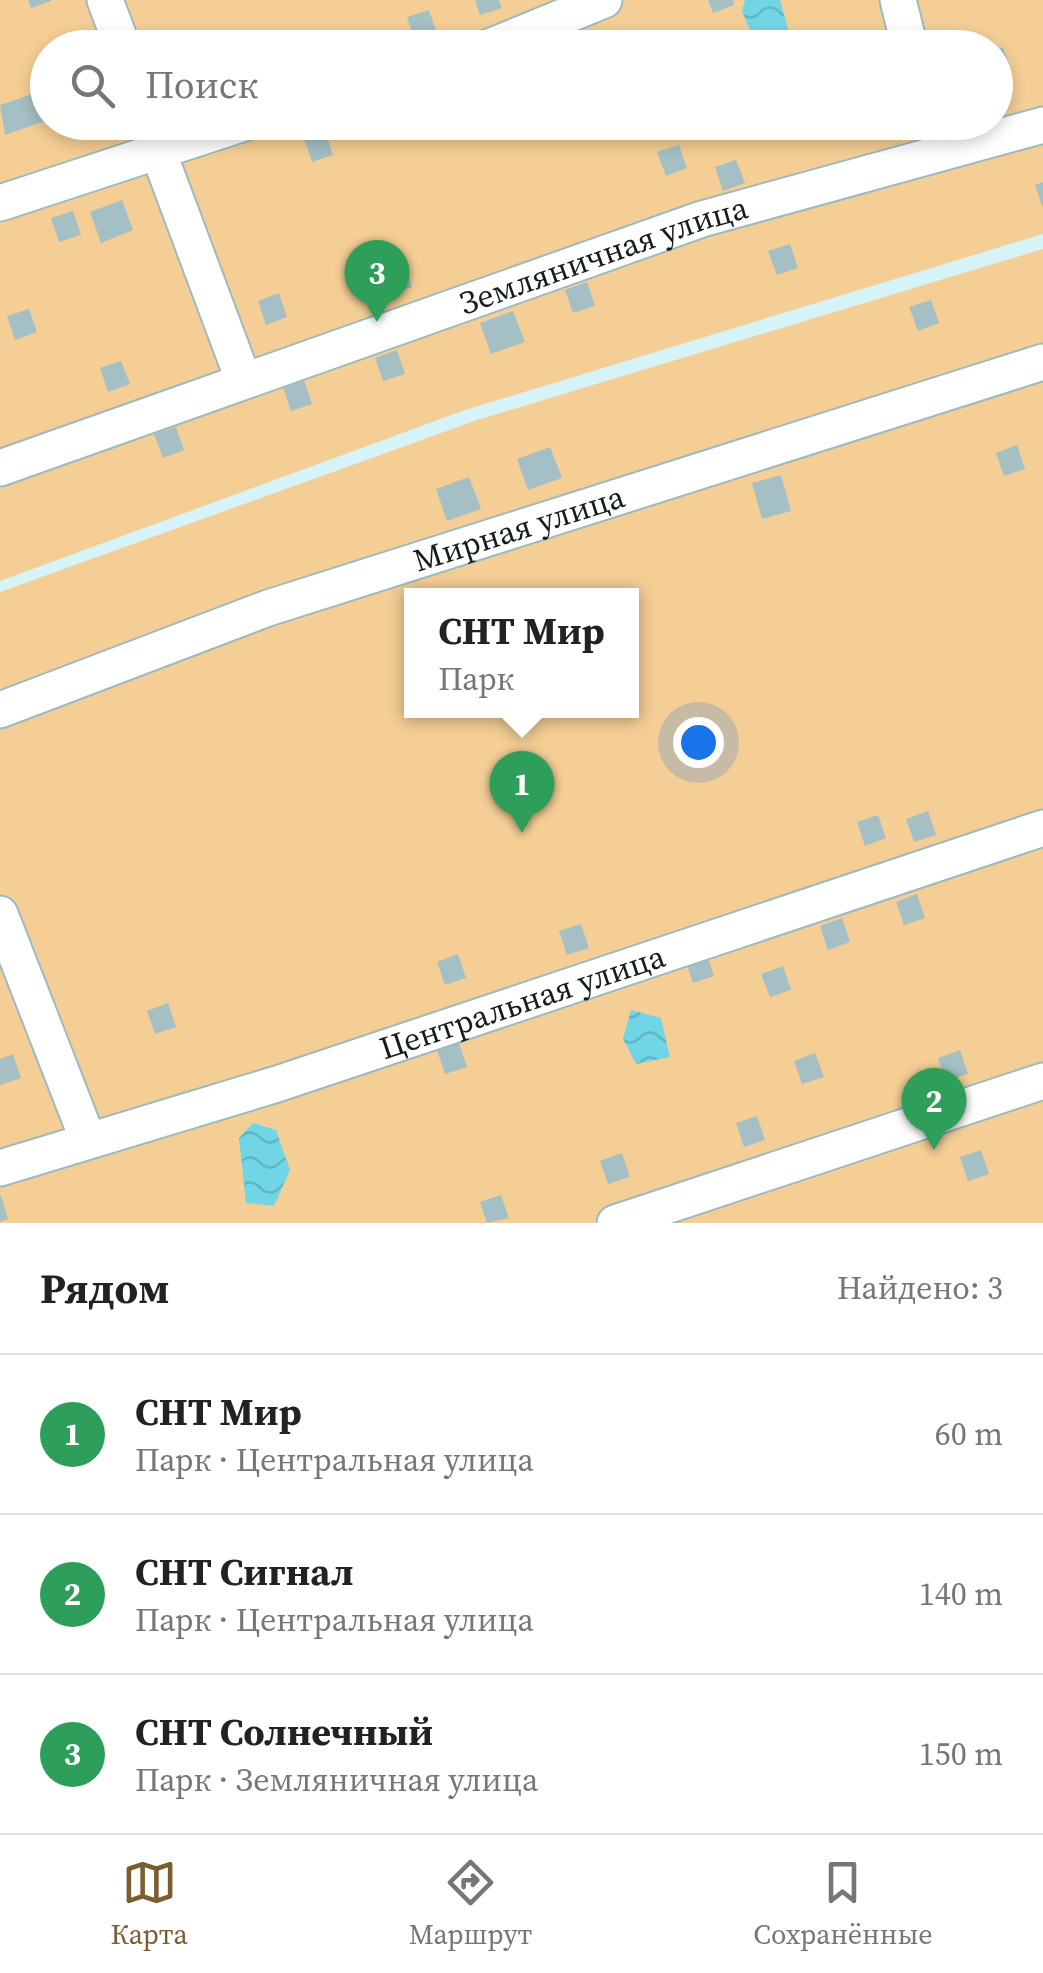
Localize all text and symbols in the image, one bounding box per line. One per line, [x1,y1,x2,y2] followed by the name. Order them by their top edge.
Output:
[30,30,1013,140] search box
[65,58,120,113] icon: search
[145,59,258,111] text: Поиск
[453,185,753,325] street label: Земляничная улица
[344,240,410,322] pin: 3
[408,474,631,582] street label: Мирная улица
[404,588,639,718] popup
[438,605,605,657] text: СНТ Мир
[438,657,514,701] text: Парк
[673,717,724,768] your location
[490,750,554,833] pin: 1
[374,934,671,1070] street label: Центральная улица
[902,1068,966,1150] pin: 2
[40,1259,169,1317] text: Рядом
[837,1266,1003,1310] text: Найдено: 3
[135,1386,302,1438] text: СНТ Мир
[64,1412,81,1456] text: 1
[935,1412,1003,1456] text: 60 m
[135,1438,534,1482] text: Парк · Центральная улица
[135,1546,354,1598] text: СНТ Сигнал
[64,1572,81,1616] text: 2
[919,1572,1003,1616] text: 140 m
[135,1598,534,1642] text: Парк · Центральная улица
[135,1706,433,1758] text: СНТ Солнечный
[64,1732,81,1776] text: 3
[919,1732,1003,1776] text: 150 m
[135,1758,538,1802] text: Парк · Земляничная улица
[110,1855,188,1953] tab: Карта
[409,1855,532,1953] tab: Маршрут
[753,1855,933,1953] tab: Сохранённые

